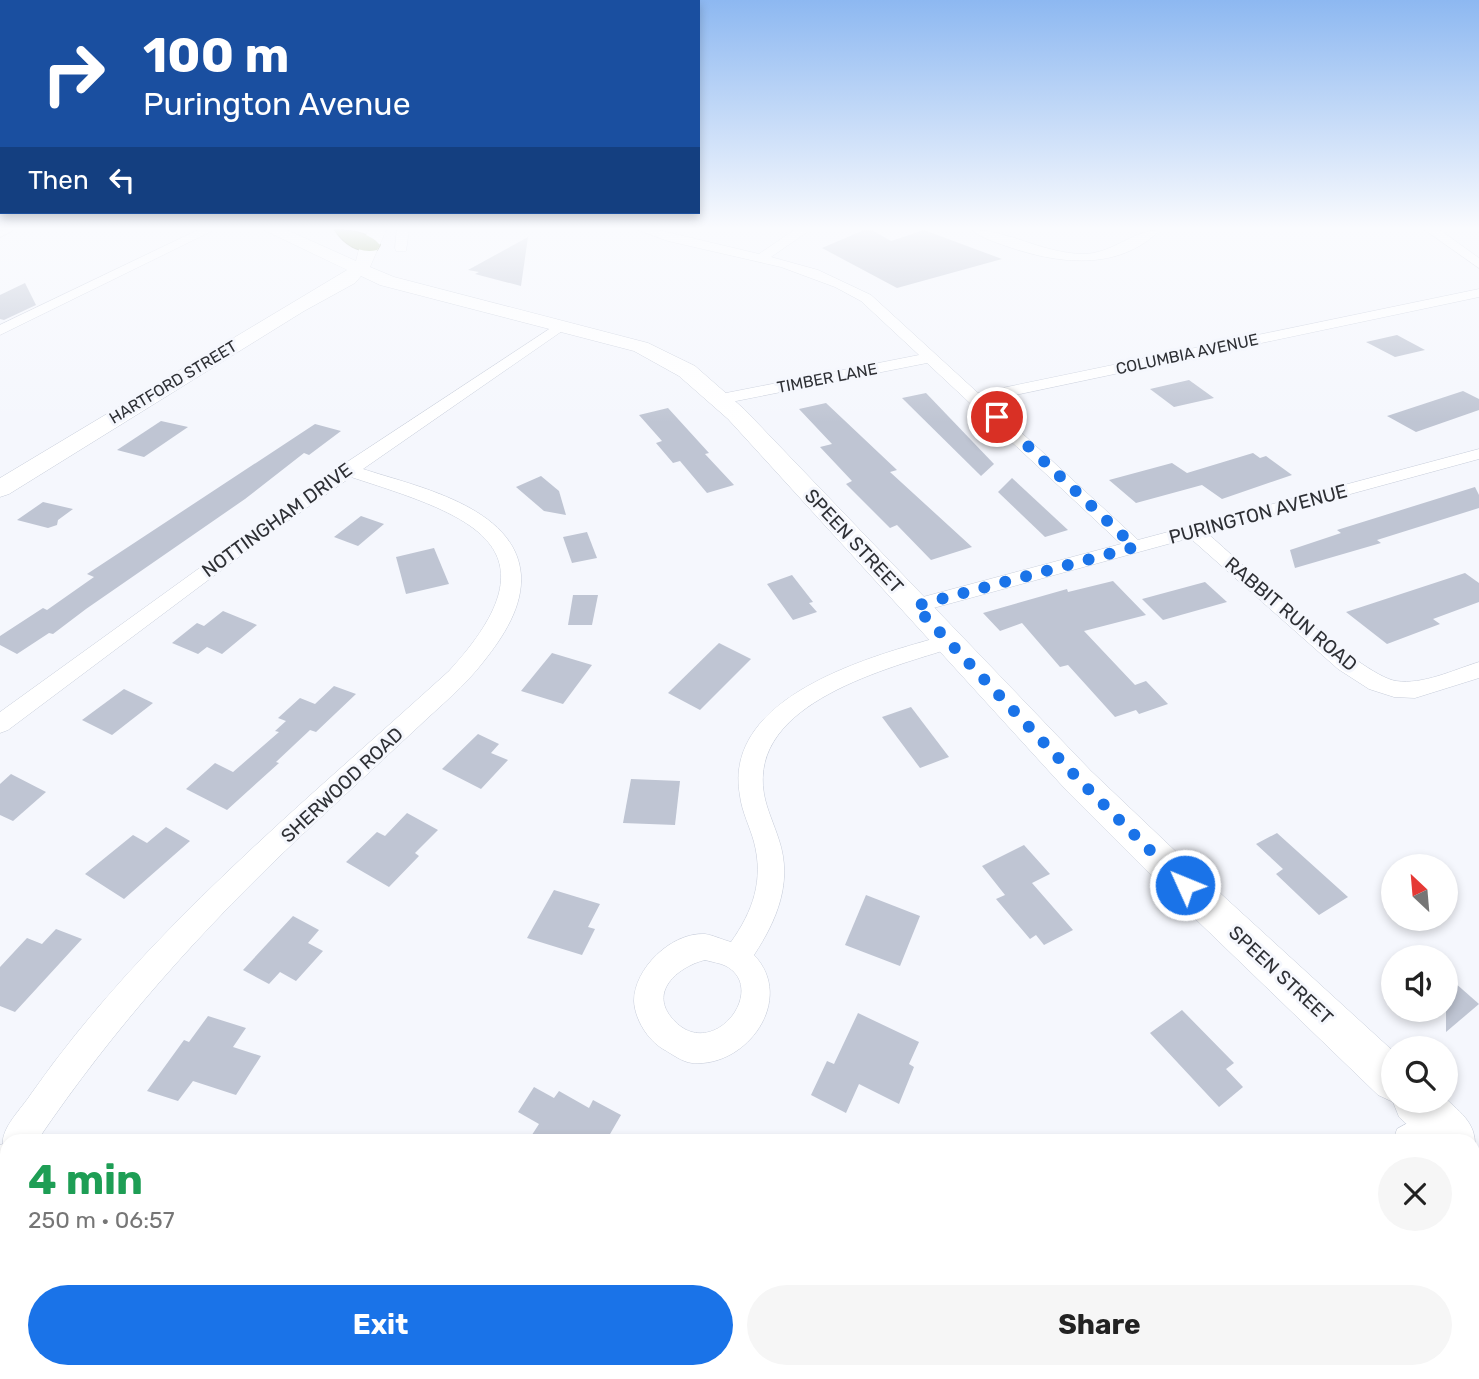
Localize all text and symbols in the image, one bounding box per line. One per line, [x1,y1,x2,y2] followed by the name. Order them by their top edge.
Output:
[143,26,289,84] text: 100 m
[28,28,119,119] icon: right
[143,85,411,123] text: Purington Avenue
[103,161,141,199] icon: left
[28,165,89,196] text: Then
[1114,330,1260,378] street label: COLUMBIA AVENUE
[106,336,240,428] street label: HARTFORD STREET
[775,359,879,397] street label: TIMBER LANE
[967,387,1027,447] pin
[978,398,1016,436] icon: arrive
[197,458,357,582] street label: NOTTINGHAM DRIVE
[1166,479,1350,549] street label: PURINGTON AVENUE
[800,484,908,598] street label: SPEEN STREET
[1220,552,1362,676] street label: RABBIT RUN ROAD
[276,723,408,847] street label: SHERWOOD ROAD
[1148,848,1222,922] position arrow
[1381,854,1458,931] north arrow
[1381,854,1458,1113] map controls
[1224,921,1338,1029] street label: SPEEN STREET
[1381,945,1458,1022] button: sound
[1381,1036,1458,1113] button: search
[28,1155,143,1205] text: 4 min
[1378,1157,1452,1231] button: close
[28,1206,175,1234] text: 250 m · 06:57
[28,1285,733,1365] button: Exit
[747,1285,1452,1365] button: Share

